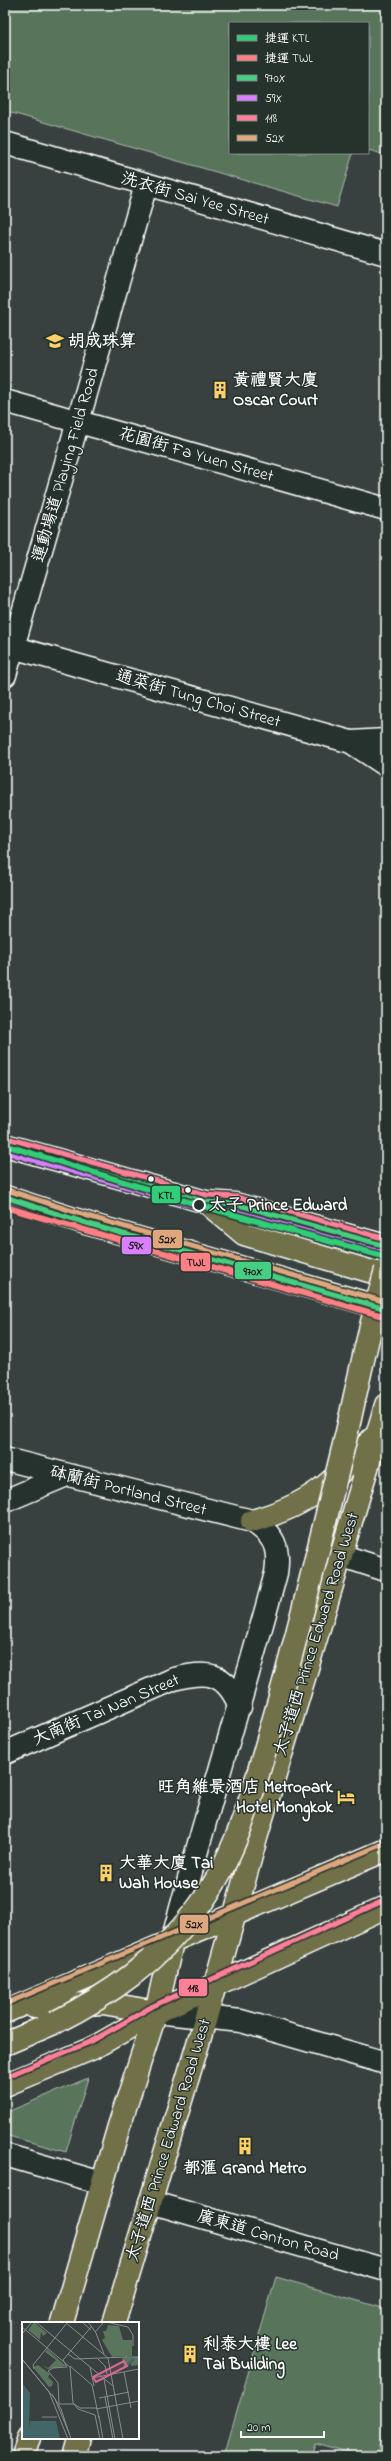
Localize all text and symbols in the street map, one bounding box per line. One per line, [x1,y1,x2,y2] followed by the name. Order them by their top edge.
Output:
[229,22,369,154] legend
[265,30,310,48] text: 捷運 KTL
[265,50,313,68] text: 捷運 TWL
[265,70,286,88] text: 970X
[265,90,282,108] text: 59X
[265,110,278,128] text: 118
[265,130,285,148] text: 52X
[118,166,272,232] street label: 洗衣街 Sai Yee Street
[68,329,136,354] place label: 胡成珠算
[45,331,65,351] school or university icon: 胡成珠算
[26,364,108,566] street label: 運動場道 Playing Field Road
[233,368,318,413] place label: 黃禮賢大廈 Oscar Court
[210,380,230,400] building icon: 黃禮賢大廈 Oscar Court
[116,421,277,489] street label: 花園街 Fa Yuen Street
[112,664,284,736] street label: 通菜街 Tung Choi Street
[146,1174,156,1184] unlabelled marker
[151,1185,181,1204] line badge: KTL
[183,1185,193,1195] unlabelled marker
[158,1188,175,1204] text: KTL
[209,1193,348,1218] place label: 太子 Prince Edward
[192,1198,206,1212] marker: 太子 Prince Edward
[152,1229,183,1249] line badge: 52X
[158,1232,177,1248] text: 52X
[121,1236,152,1255] line badge: 59X
[128,1238,145,1254] text: 59X
[180,1252,211,1272] line badge: TWL
[187,1255,206,1271] text: TWL
[234,1261,272,1280] line badge: 970X
[243,1264,263,1280] text: 970X
[47,1459,209,1523] street label: 砵蘭街 Portland Street
[268,1509,366,1759] street label: 太子道西 Prince Edward Road West
[29,1668,184,1752] street label: 大南街 Tai Nan Street
[158,1775,334,1822] place label: 旺角維景酒店 Metropark Hotel Mongkok
[336,1787,356,1807] hotel icon: 旺角維景酒店 Metropark Hotel Mongkok
[119,1851,213,1896] place label: 大華大廈 Tai Wah House
[96,1863,116,1883] building icon: 大華大廈 Tai Wah House
[179,1914,209,1934] line badge: 52X
[185,1917,204,1933] text: 52X
[178,1978,208,1997] line badge: 118
[187,1981,199,1997] text: 118
[120,2015,218,2265] street label: 太子道西 Prince Edward Road West
[235,2136,255,2156] building icon: 都滙 Grand Metro
[183,2156,307,2181] place label: 都滙 Grand Metro
[194,2204,342,2268] street label: 廣東道 Canton Road
[22,2322,139,2439] inset map
[203,2332,298,2379] place label: 利泰大樓 Lee Tai Building
[180,2344,200,2364] building icon: 利泰大樓 Lee Tai Building
[241,2413,324,2439] scale bar
[247,2419,270,2437] text: 20 m

